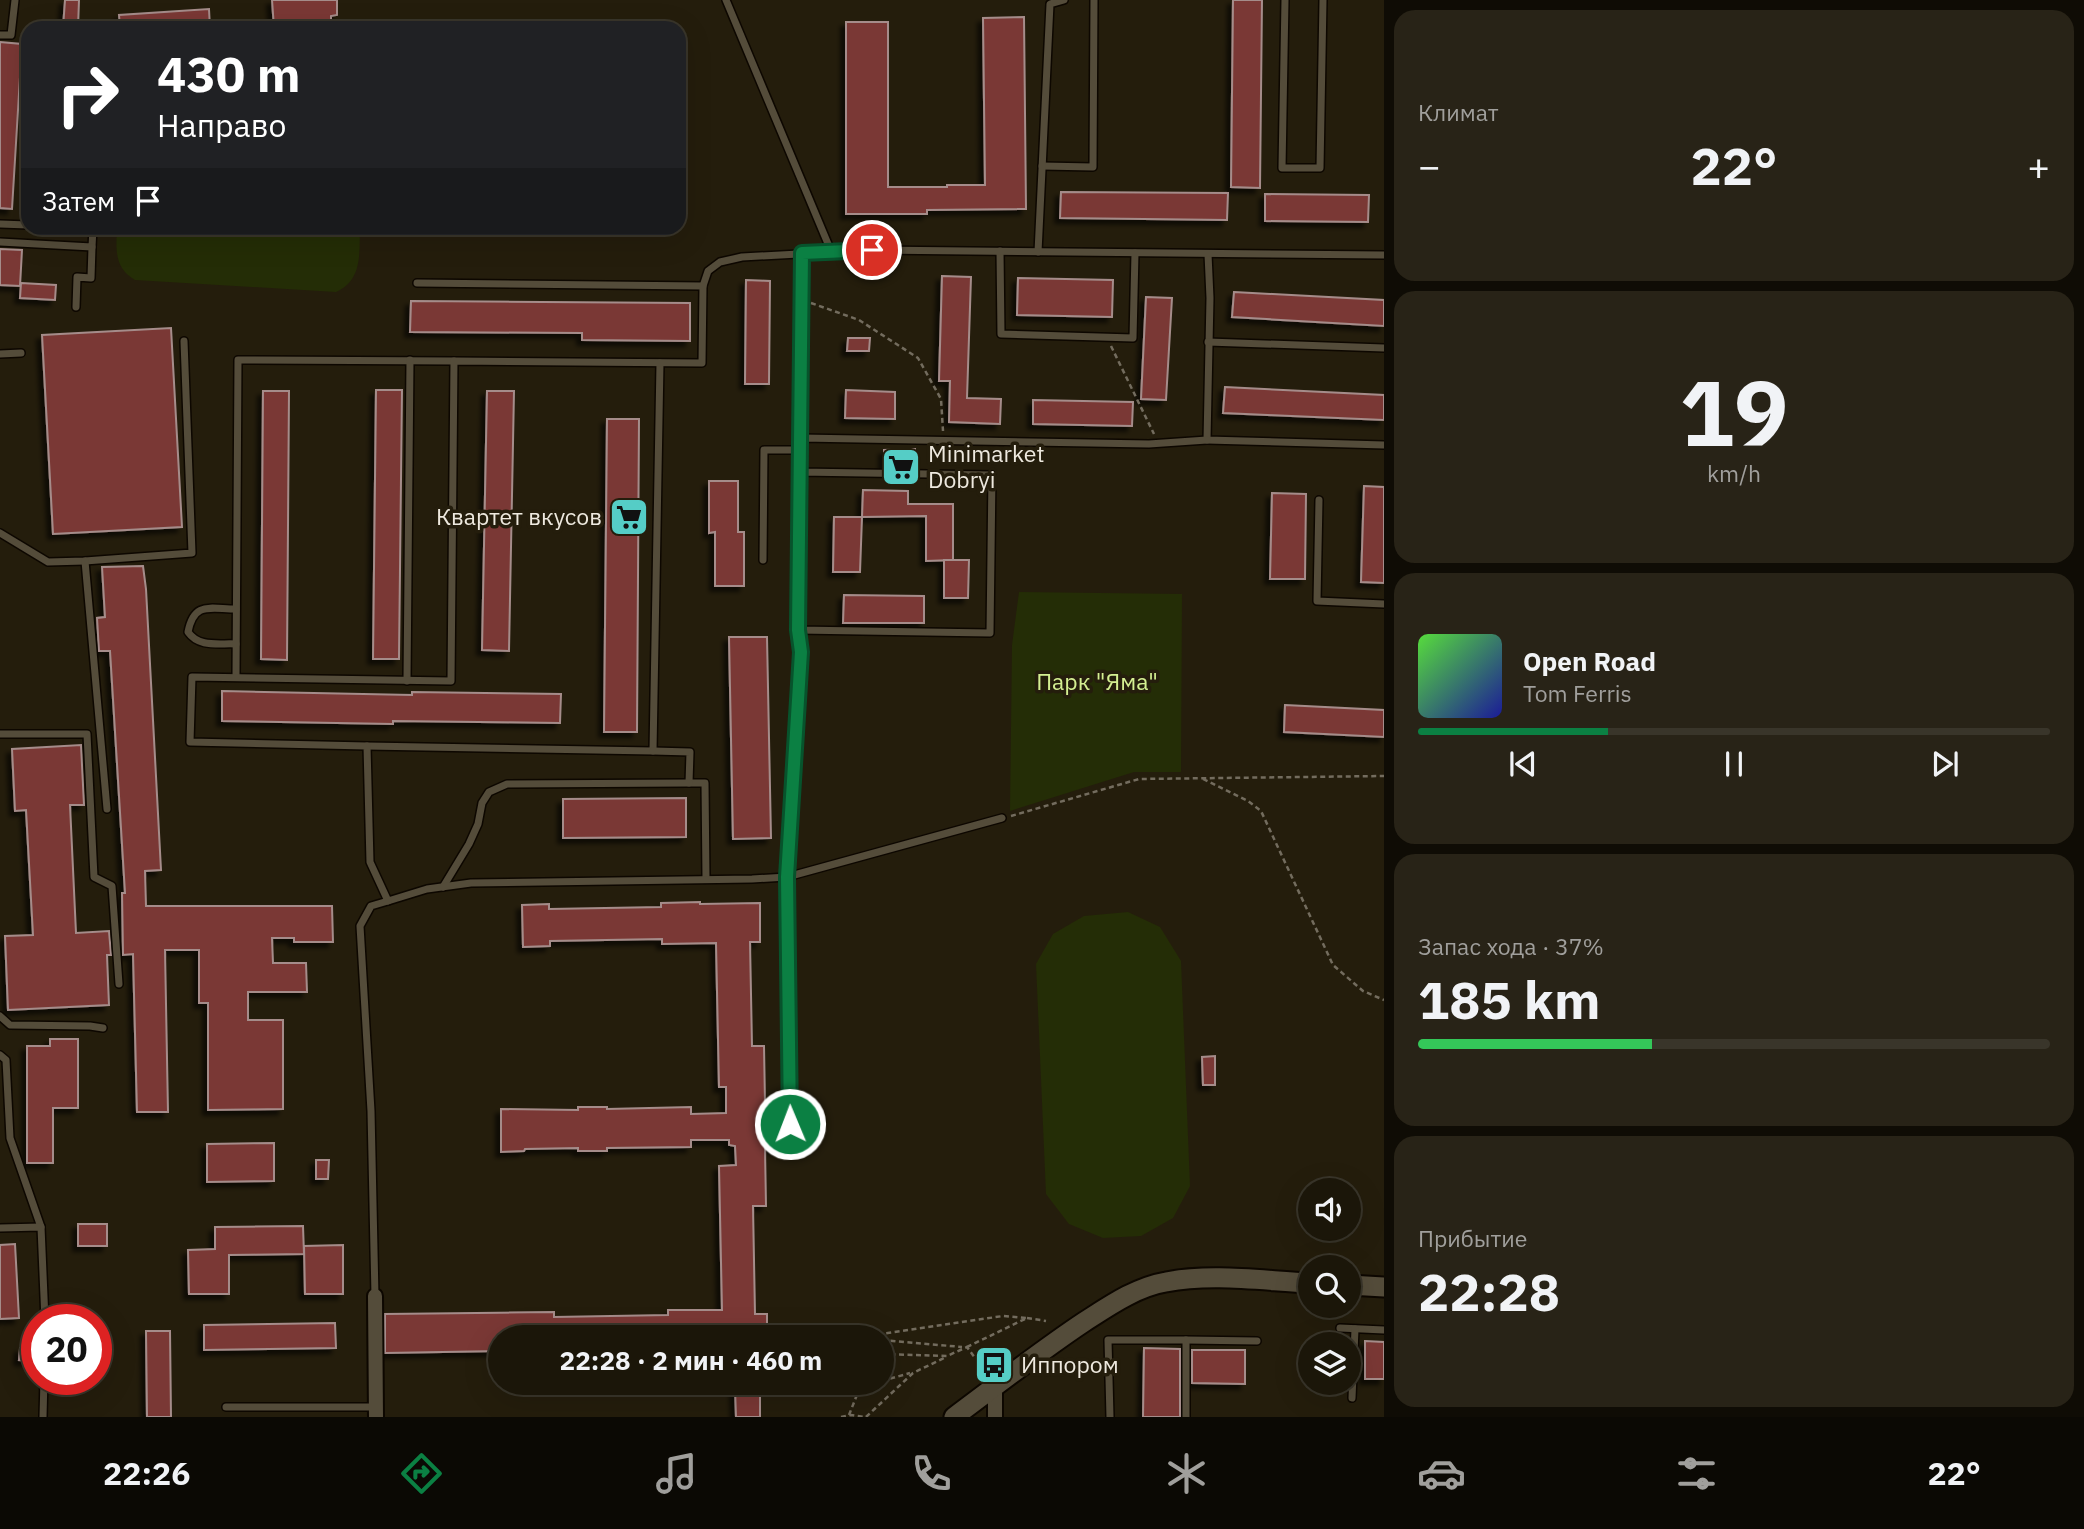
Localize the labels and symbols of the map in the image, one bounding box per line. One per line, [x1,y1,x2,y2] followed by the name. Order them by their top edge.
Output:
[842,220,902,280] pin
[928,438,1044,494] place label: Minimarket Dobryi
[880,446,922,488] supermarket icon: Minimarket Dobryi
[608,496,650,538] supermarket icon: Квартет вкусов
[436,501,602,531] place label: Квартет вкусов
[1036,666,1158,696] park label: Парк "Яма"
[753,1087,827,1161] position arrow
[21,1304,112,1395] speed limit sign: 20
[973,1344,1015,1386] bus stop icon: Иппором
[1021,1349,1119,1379] place label: Иппором

